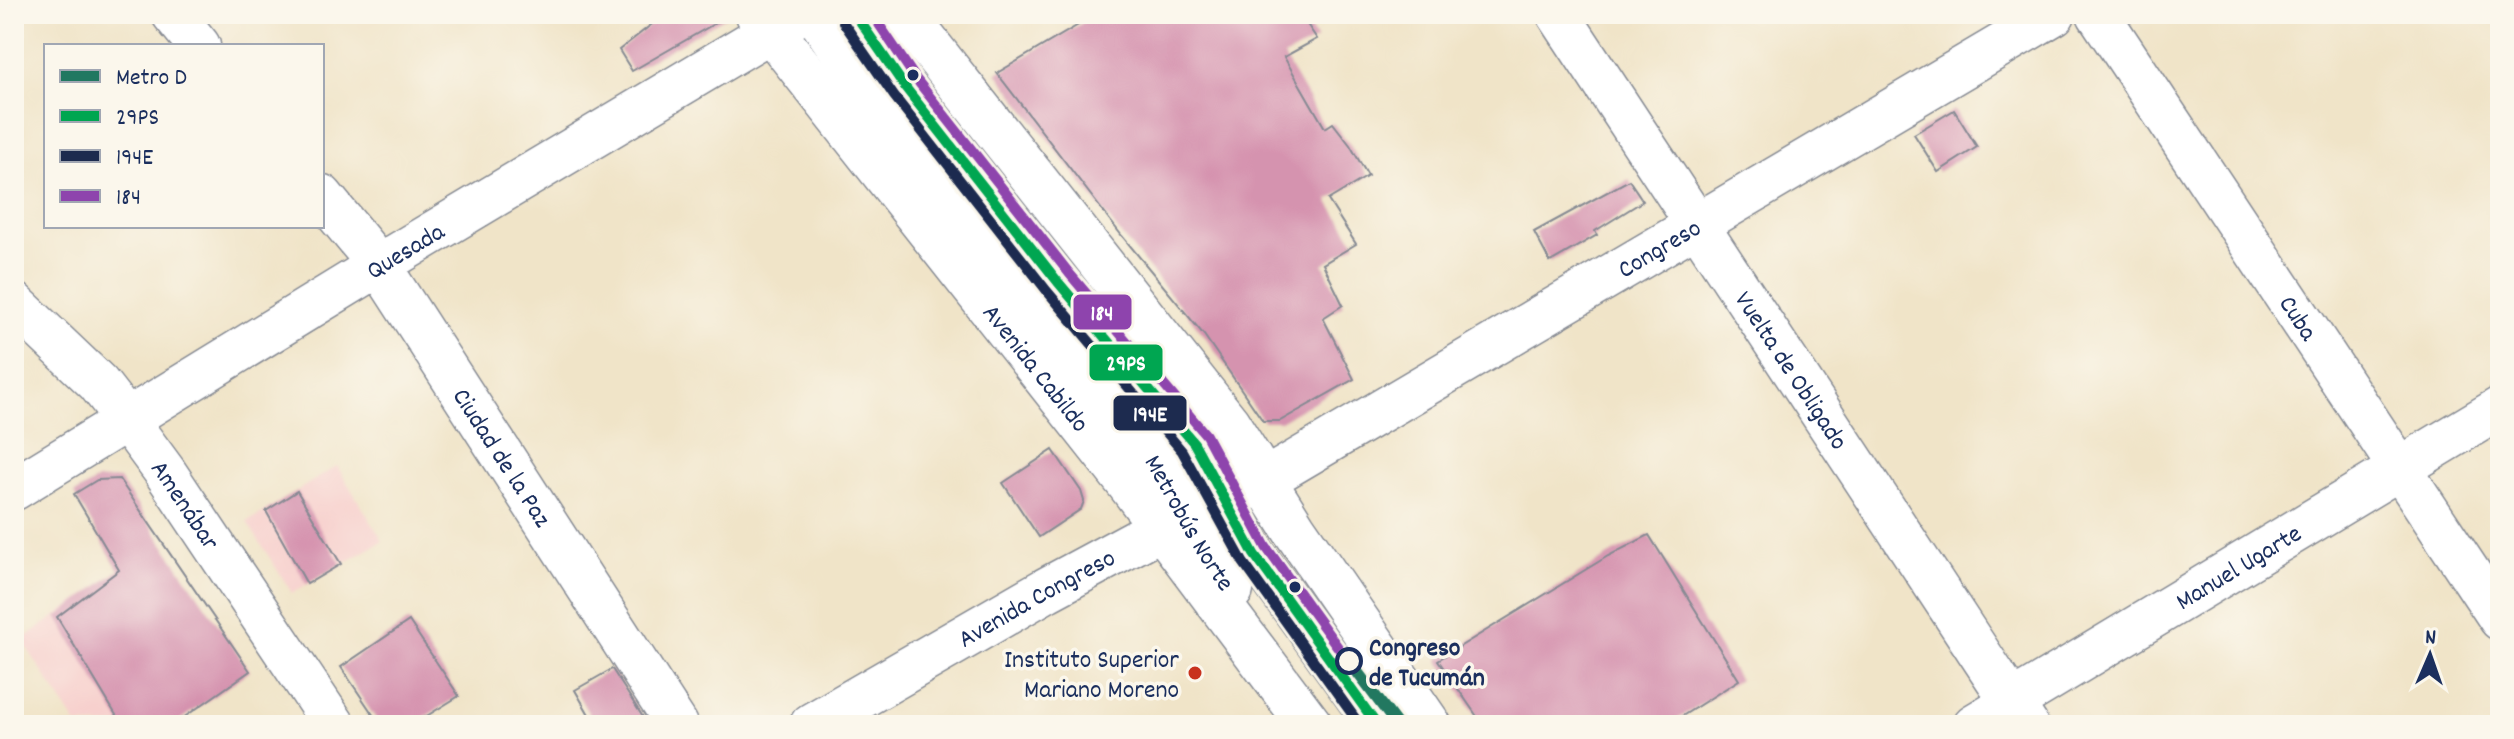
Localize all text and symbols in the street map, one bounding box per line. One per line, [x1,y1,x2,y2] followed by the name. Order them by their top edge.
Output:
[44,44,324,228] legend
[116,62,187,96] text: Metro D
[905,67,921,83] unlabelled marker
[116,102,159,136] text: 29PS
[116,142,153,176] text: 194E
[116,182,141,216] text: 184
[1611,211,1709,289] street label: Congreso
[360,215,453,291] street label: Quesada
[1724,285,1856,458] street label: Vuelta de Obligado
[2268,289,2326,350] street label: Cuba
[1072,293,1133,331] line badge: 184
[972,297,1097,441] street label: Avenida Cabildo
[1091,300,1113,331] text: 184
[1088,343,1164,382] line badge: 29PS
[1106,350,1146,381] text: 29PS
[441,382,559,536] street label: Ciudad de la Paz
[1112,394,1188,432] line badge: 194E
[1133,401,1168,432] text: 194E
[1133,449,1242,600] street label: Metrobús Norte
[140,453,227,559] street label: Amenábar
[2170,517,2310,621] street label: Manuel Ugarte
[952,541,1123,659] street label: Avenida Congreso
[1287,579,1303,595] unlabelled marker
[2390,615,2470,695] north arrow
[2425,623,2437,654] text: N
[1369,631,1485,698] place label: Congreso de Tucumán
[1004,643,1179,710] place label: Instituto Superior Mariano Moreno
[1336,648,1362,674] marker: Congreso de Tucumán
[1186,664,1204,682] marker: Instituto Superior Mariano Moreno

